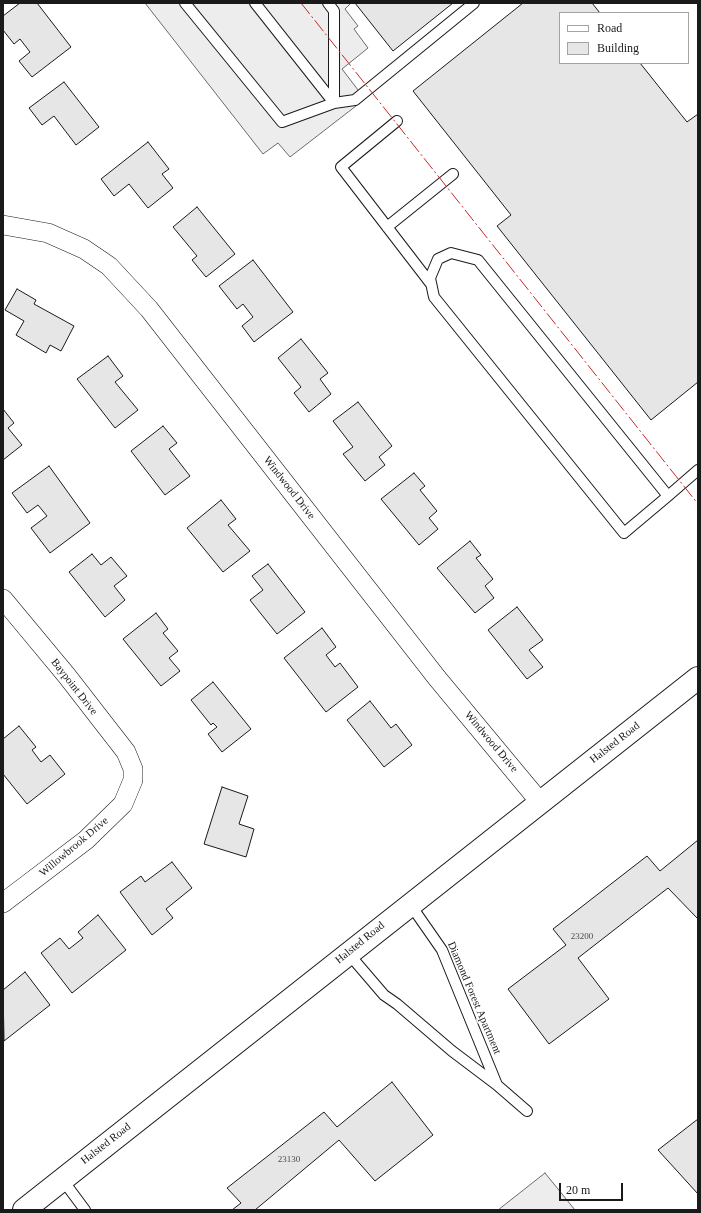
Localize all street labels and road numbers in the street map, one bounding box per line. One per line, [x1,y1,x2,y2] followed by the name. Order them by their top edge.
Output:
[260,454,318,522] street label: Windwood Drive
[48,656,100,718] street label: Baypoint Drive
[461,709,521,775] street label: Windwood Drive
[587,719,643,767] street label: Halsted Road
[37,814,111,880] street label: Willowbrook Drive
[333,919,387,967] street label: Halsted Road
[444,940,504,1056] street label: Diamond Forest Apartment
[78,1120,134,1168] street label: Halsted Road

